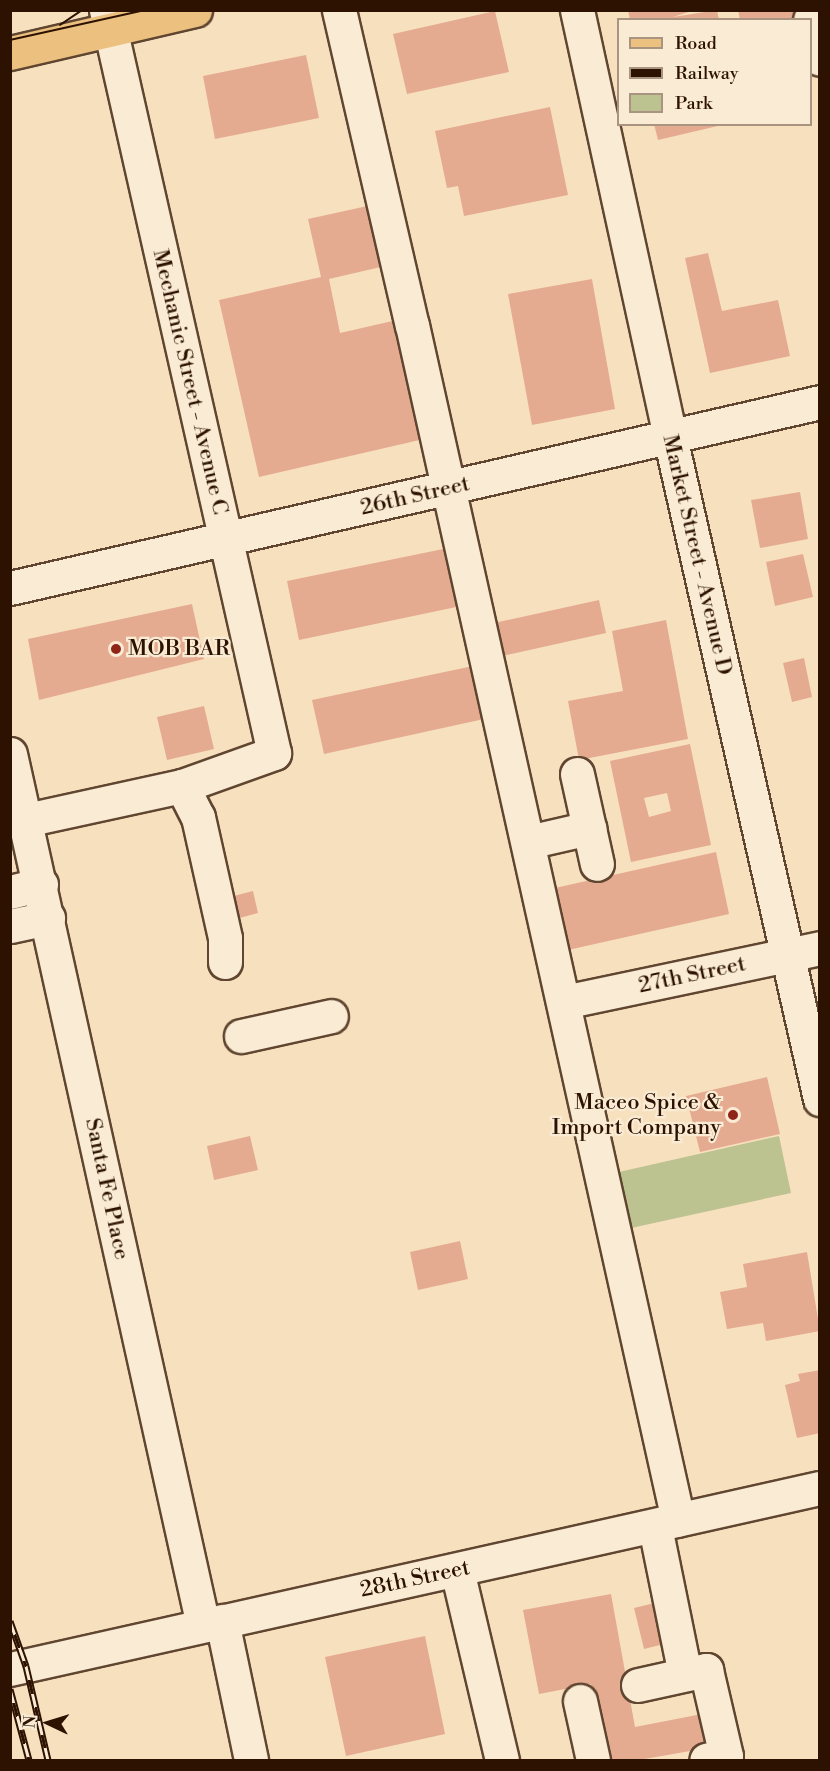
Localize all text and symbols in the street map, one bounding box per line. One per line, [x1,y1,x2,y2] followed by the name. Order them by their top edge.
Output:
[617,18,812,126] legend
[675,32,717,55] text: Road
[675,62,738,85] text: Railway
[675,92,712,115] text: Park
[147,247,233,517] street label: Mechanic Street - Avenue C
[656,432,738,678] street label: Market Street - Avenue D
[358,471,472,521] street label: 26th Street
[128,636,230,662] place label: MOB BAR
[109,642,123,656] marker: MOB BAR
[636,951,748,999] street label: 27th Street
[552,1089,721,1140] place label: Maceo Spice & Import Company
[726,1108,740,1122] marker: Maceo Spice & Import Company
[79,1116,135,1262] street label: Santa Fe Place
[358,1555,472,1603] street label: 28th Street
[18,1693,78,1753] north arrow
[20,1715,40,1729] text: N

